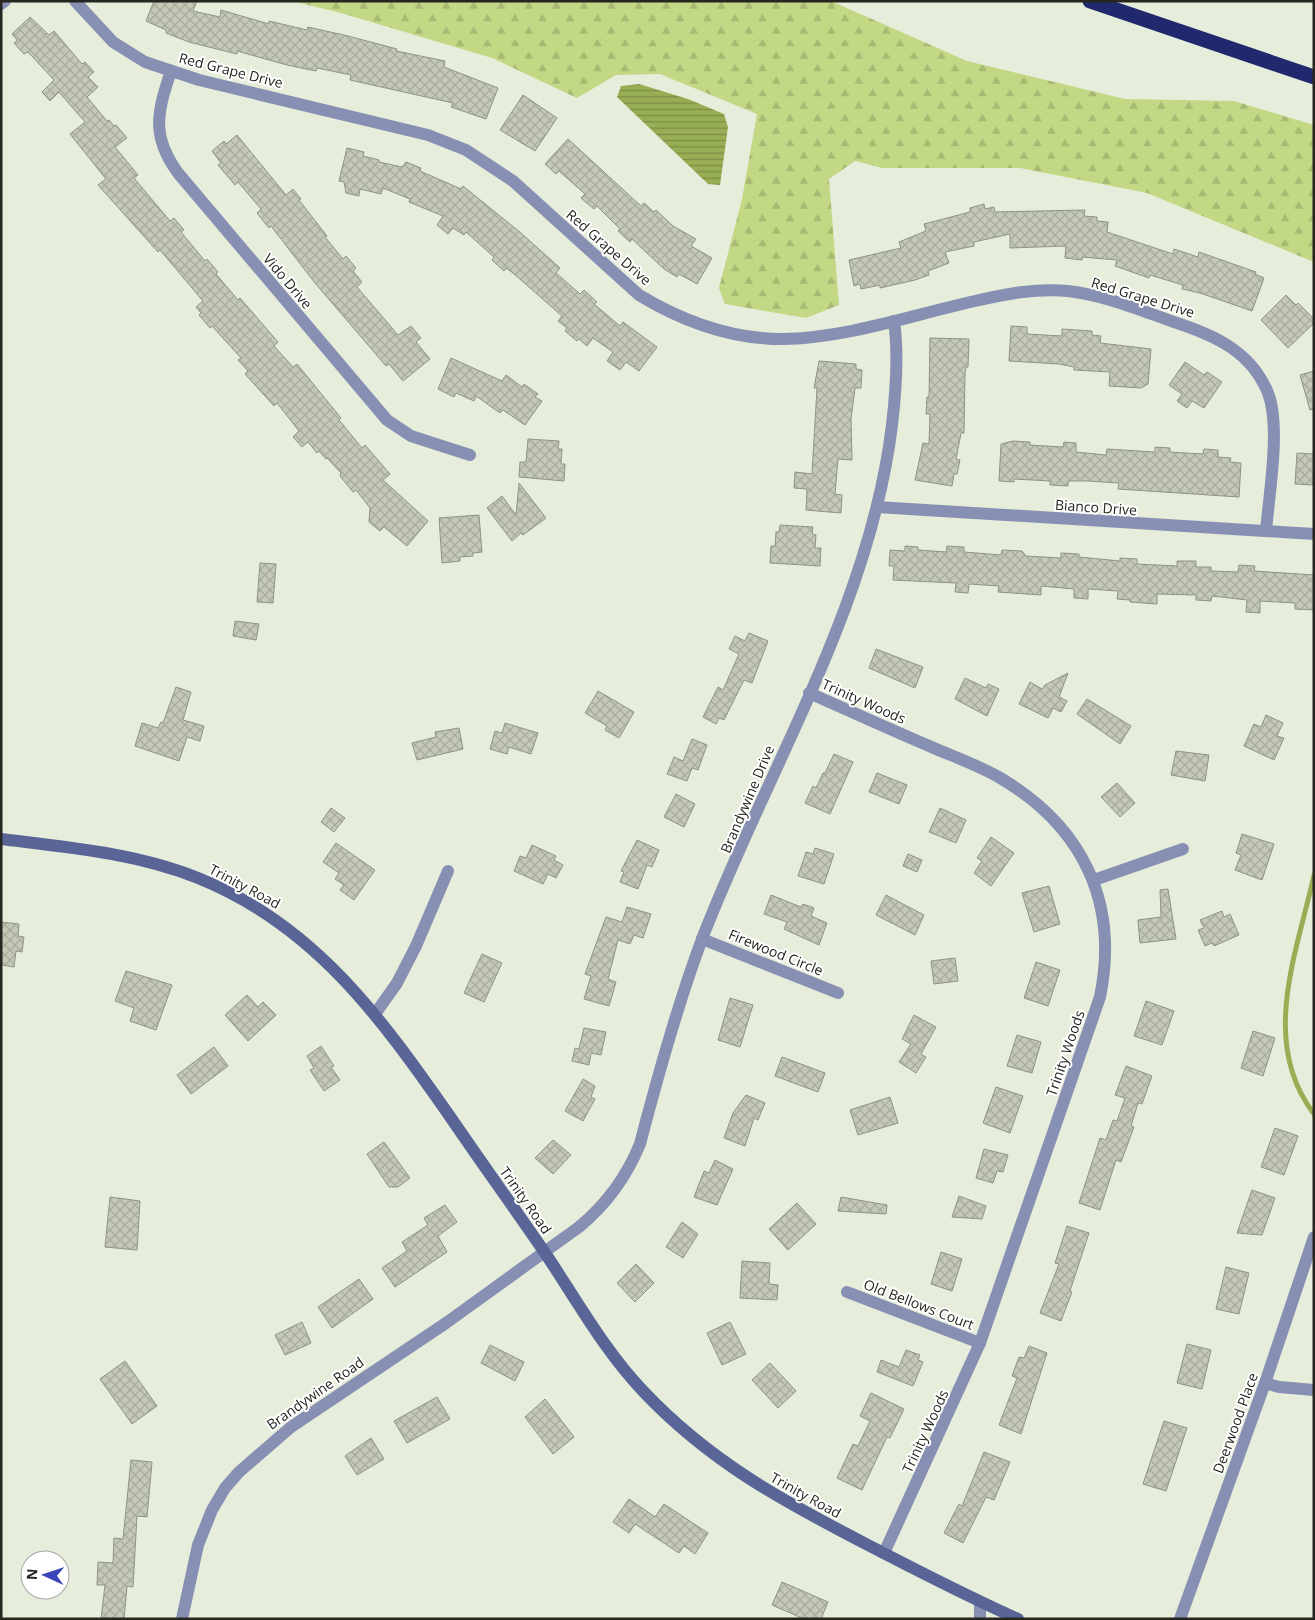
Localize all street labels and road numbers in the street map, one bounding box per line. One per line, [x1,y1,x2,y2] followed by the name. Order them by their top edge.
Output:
[177,48,285,92] street label: Red Grape Drive
[562,205,656,289] street label: Red Grape Drive
[259,249,317,313] street label: Vido Drive
[1089,272,1197,322] street label: Red Grape Drive
[1054,495,1138,519] street label: Bianco Drive
[819,674,909,728] street label: Trinity Woods
[716,742,778,856] street label: Brandywine Drive
[206,859,284,913] street label: Trinity Road
[726,924,826,980] street label: Firewood Circle
[1041,1007,1089,1099] street label: Trinity Woods
[496,1163,556,1237] street label: Trinity Road
[861,1274,977,1334] street label: Old Bellows Court
[263,1352,367,1434] street label: Brandywine Road
[1208,1370,1262,1476] street label: Deerwood Place
[897,1386,953,1476] street label: Trinity Woods
[767,1468,845,1522] street label: Trinity Road

